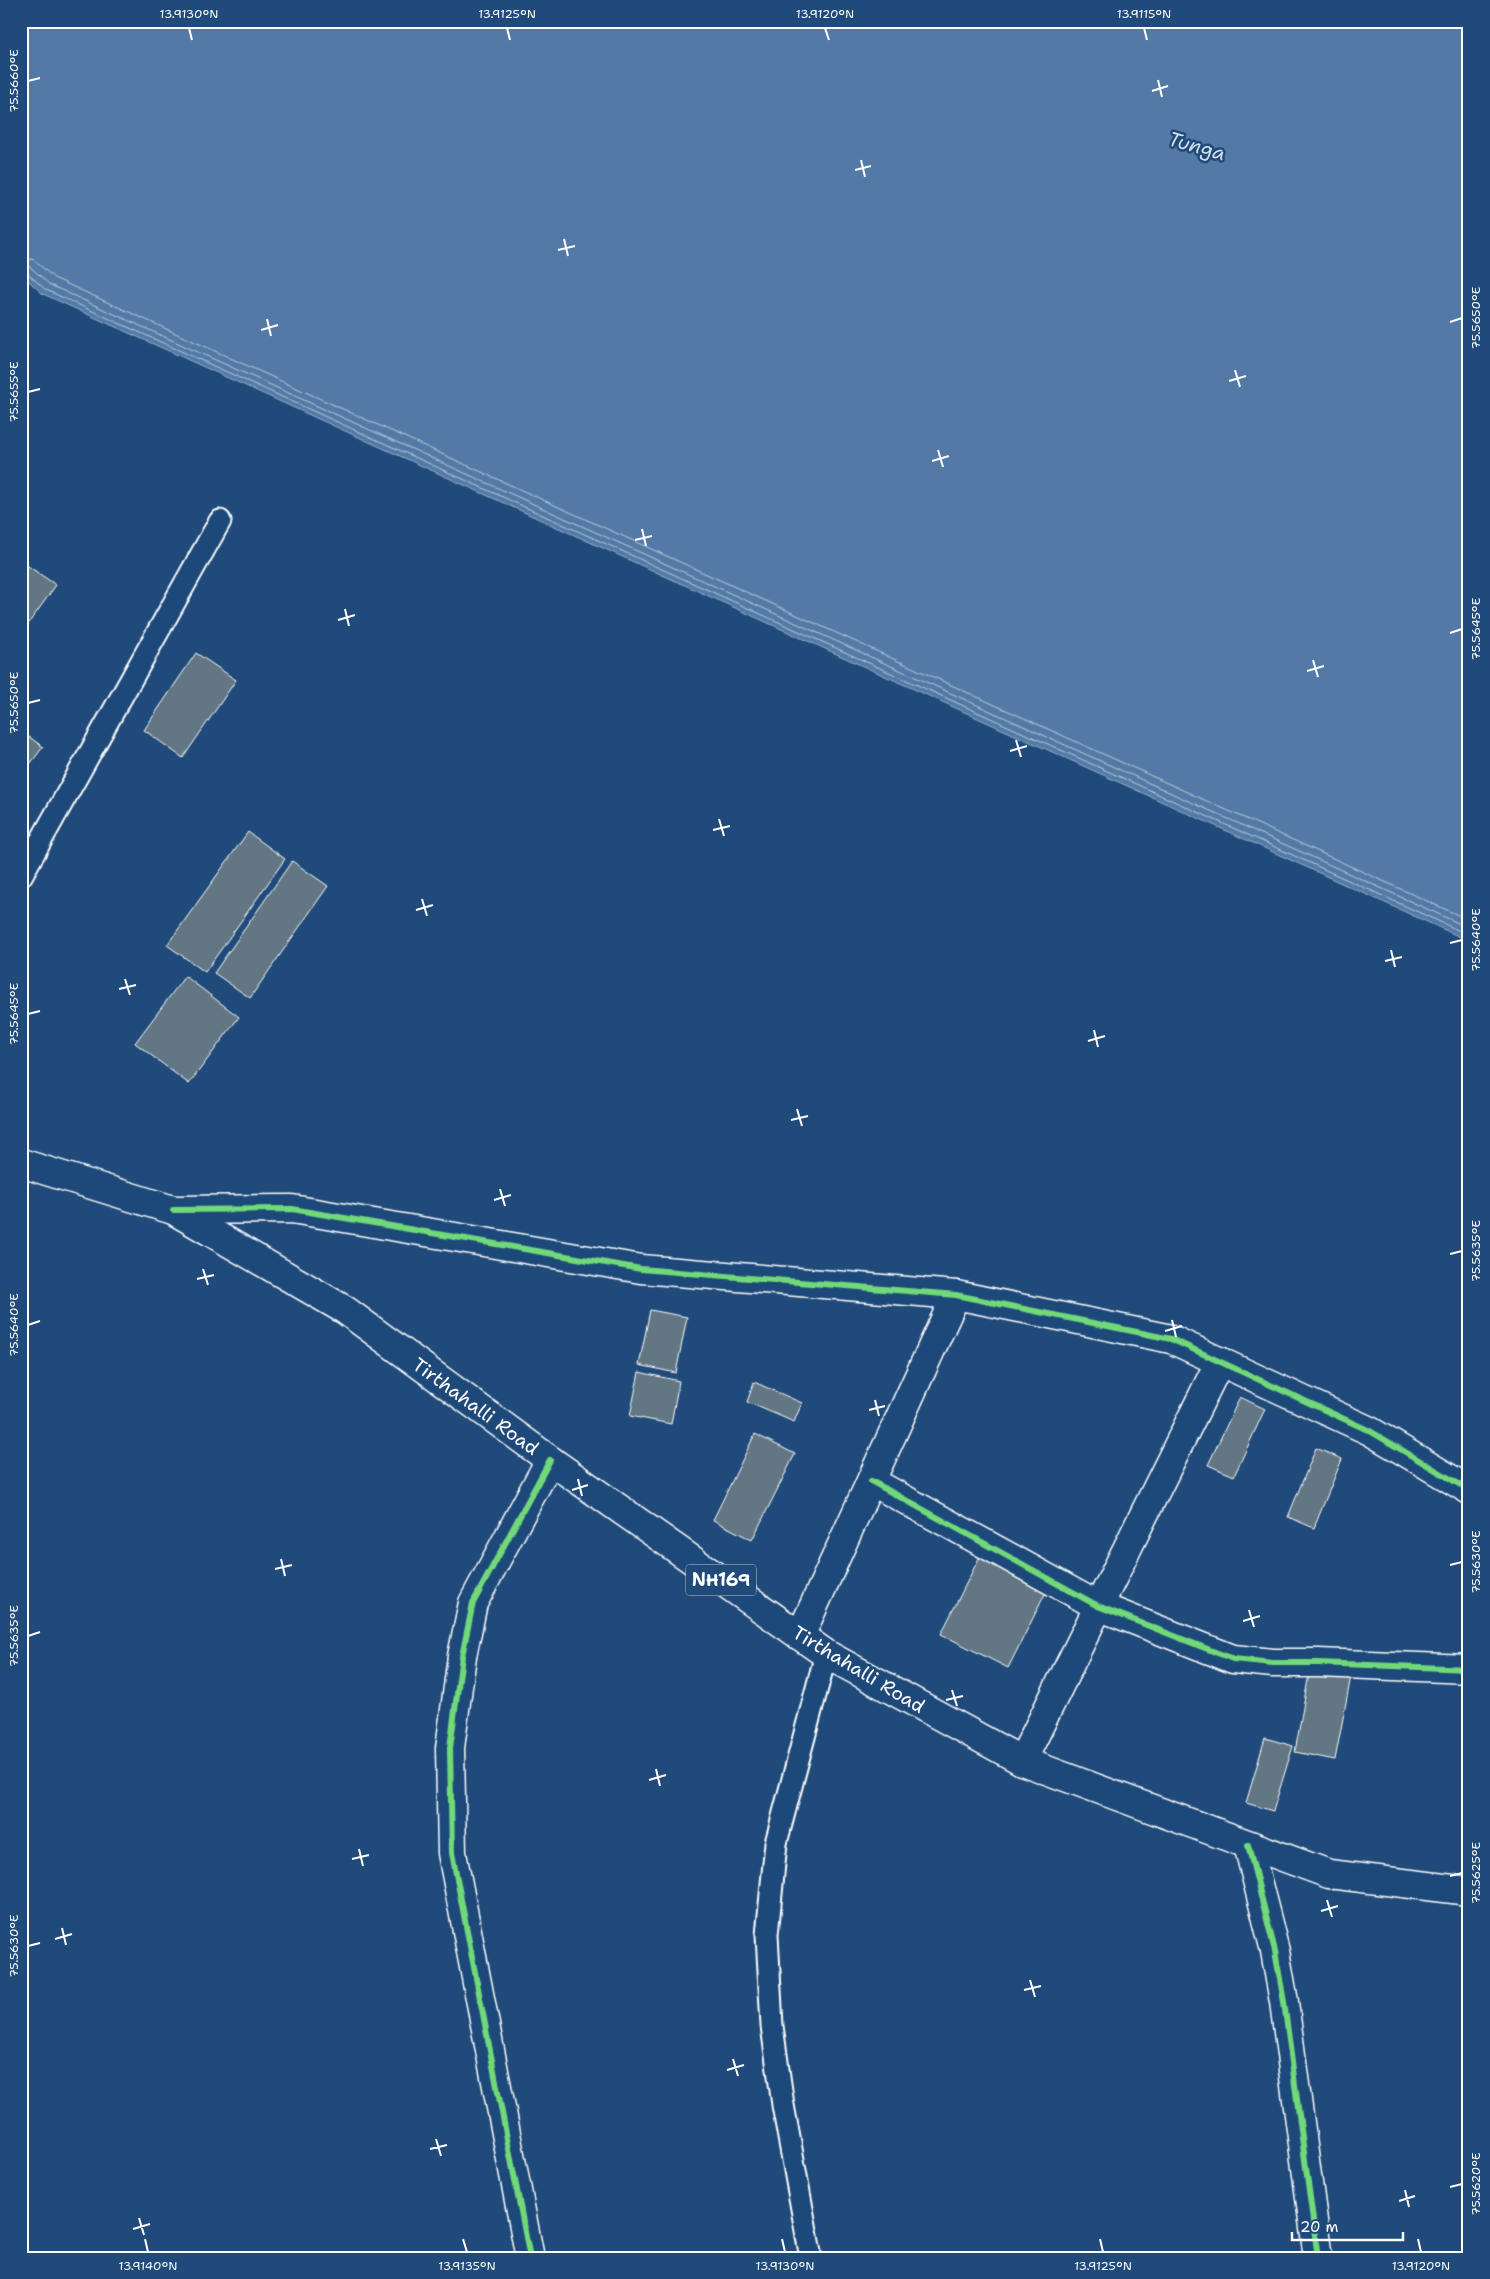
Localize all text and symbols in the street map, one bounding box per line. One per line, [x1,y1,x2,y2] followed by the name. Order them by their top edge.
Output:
[160,6,218,22] text: 13.9130°N
[478,6,536,22] text: 13.9125°N
[796,6,854,22] text: 13.9120°N
[1117,6,1171,22] text: 13.9115°N
[6,49,22,113] text: 75.5660°E
[1165,125,1229,167] water label: Tunga
[1468,287,1484,349] text: 75.5650°E
[6,361,22,423] text: 75.5655°E
[1468,598,1484,660] text: 75.5645°E
[6,672,22,734] text: 75.5650°E
[1468,908,1484,972] text: 75.5640°E
[6,983,22,1045] text: 75.5645°E
[1468,1220,1484,1282] text: 75.5635°E
[6,1293,22,1357] text: 75.5640°E
[407,1352,544,1461] street label: Tirthahalli Road
[1468,1530,1484,1594] text: 75.5630°E
[686,1564,756,1596] road number: NH169
[6,1605,22,1667] text: 75.5635°E
[788,1620,930,1719] street label: Tirthahalli Road
[1468,1842,1484,1904] text: 75.5625°E
[6,1914,22,1978] text: 75.5630°E
[1468,2152,1484,2216] text: 75.5620°E
[1292,2209,1404,2241] scale bar
[1300,2217,1339,2237] text: 20 m
[119,2258,177,2274] text: 13.9140°N
[438,2258,496,2274] text: 13.9135°N
[756,2258,814,2274] text: 13.9130°N
[1074,2258,1132,2274] text: 13.9125°N
[1392,2258,1450,2274] text: 13.9120°N

